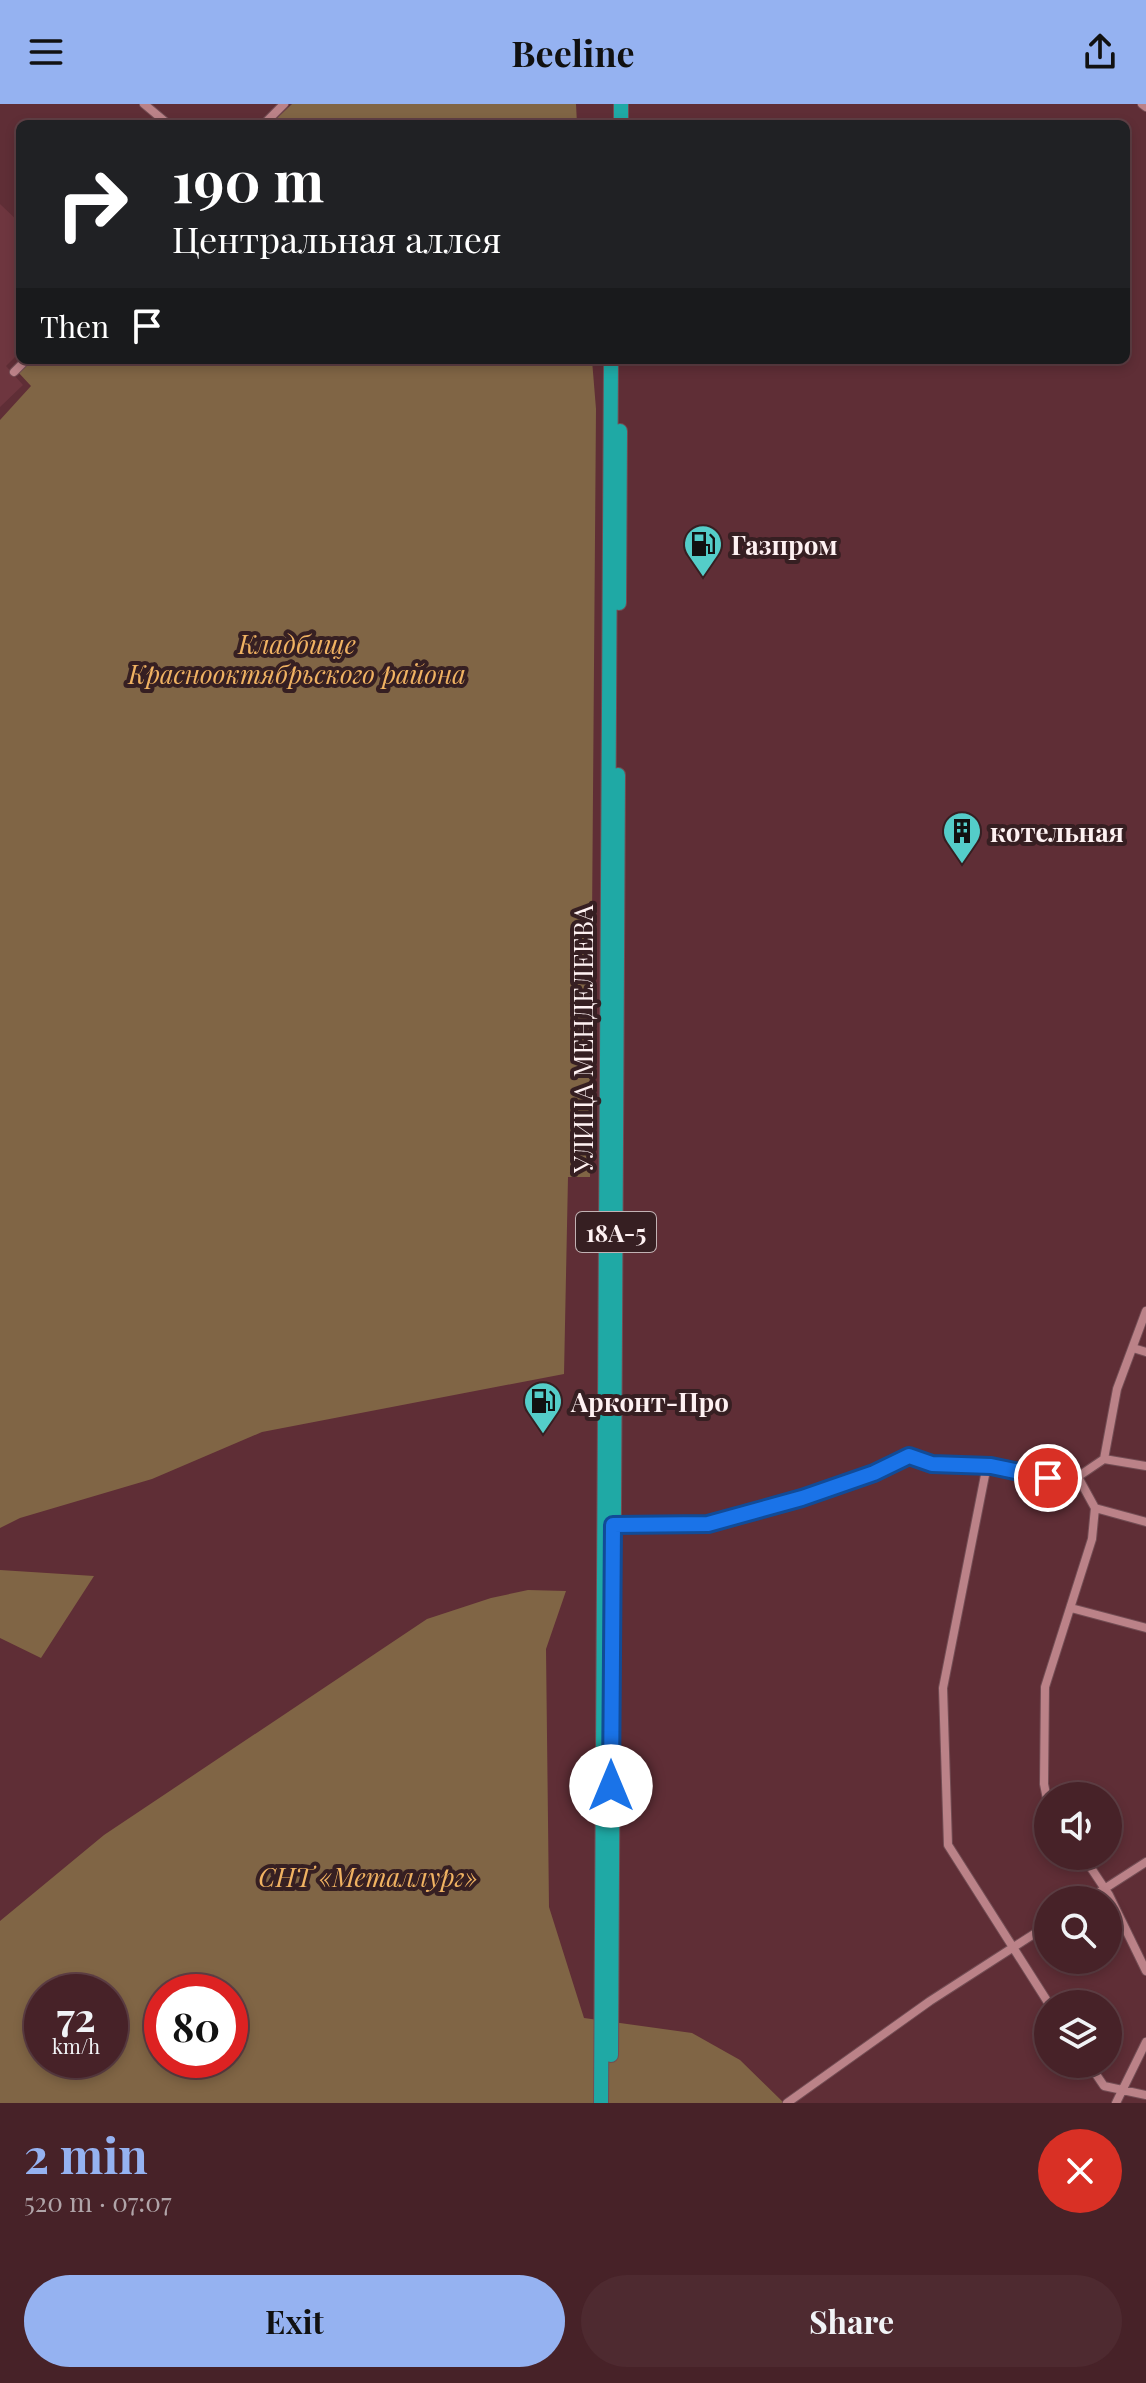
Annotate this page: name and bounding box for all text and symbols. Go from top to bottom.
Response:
text: Beeline [511,28,635,76]
icon: menu [24,30,68,74]
icon: share [1078,30,1122,74]
text: 190 m [172,142,324,217]
icon: right [40,152,144,256]
text: Центральная аллея [172,214,501,262]
icon: arrive [125,304,169,348]
text: Then [40,306,109,346]
fuel station icon: Газпром [682,523,724,578]
place label: Газпром [731,527,838,562]
park label: Кладбище Краснооктябрьского района [127,626,466,691]
building icon: котельная [941,810,983,865]
place label: котельная [990,814,1124,849]
street label: УЛИЦА МЕНДЕЛЕЕВА [565,904,600,1174]
road number: 18А-5 [576,1212,656,1252]
fuel station icon: Арконт-Про [522,1380,564,1435]
place label: Арконт-Про [570,1384,729,1419]
pin [1014,1444,1082,1512]
icon: arrive [1026,1456,1070,1500]
position arrow [569,1744,653,1828]
map controls [1034,1782,1122,2078]
button: sound [1034,1782,1122,1870]
park label: СНТ «Металлург» [258,1859,478,1894]
button: search [1034,1886,1122,1974]
speed limit sign: 80 [144,1974,248,2078]
text: 72 [56,1989,96,2042]
button: layers [1034,1990,1122,2078]
text: km/h [52,2032,100,2059]
text: 2 min [24,2122,148,2186]
button: close [1038,2129,1122,2213]
text: 520 m · 07:07 [24,2184,171,2219]
button: Exit [24,2275,565,2367]
button: Share [581,2275,1122,2367]

